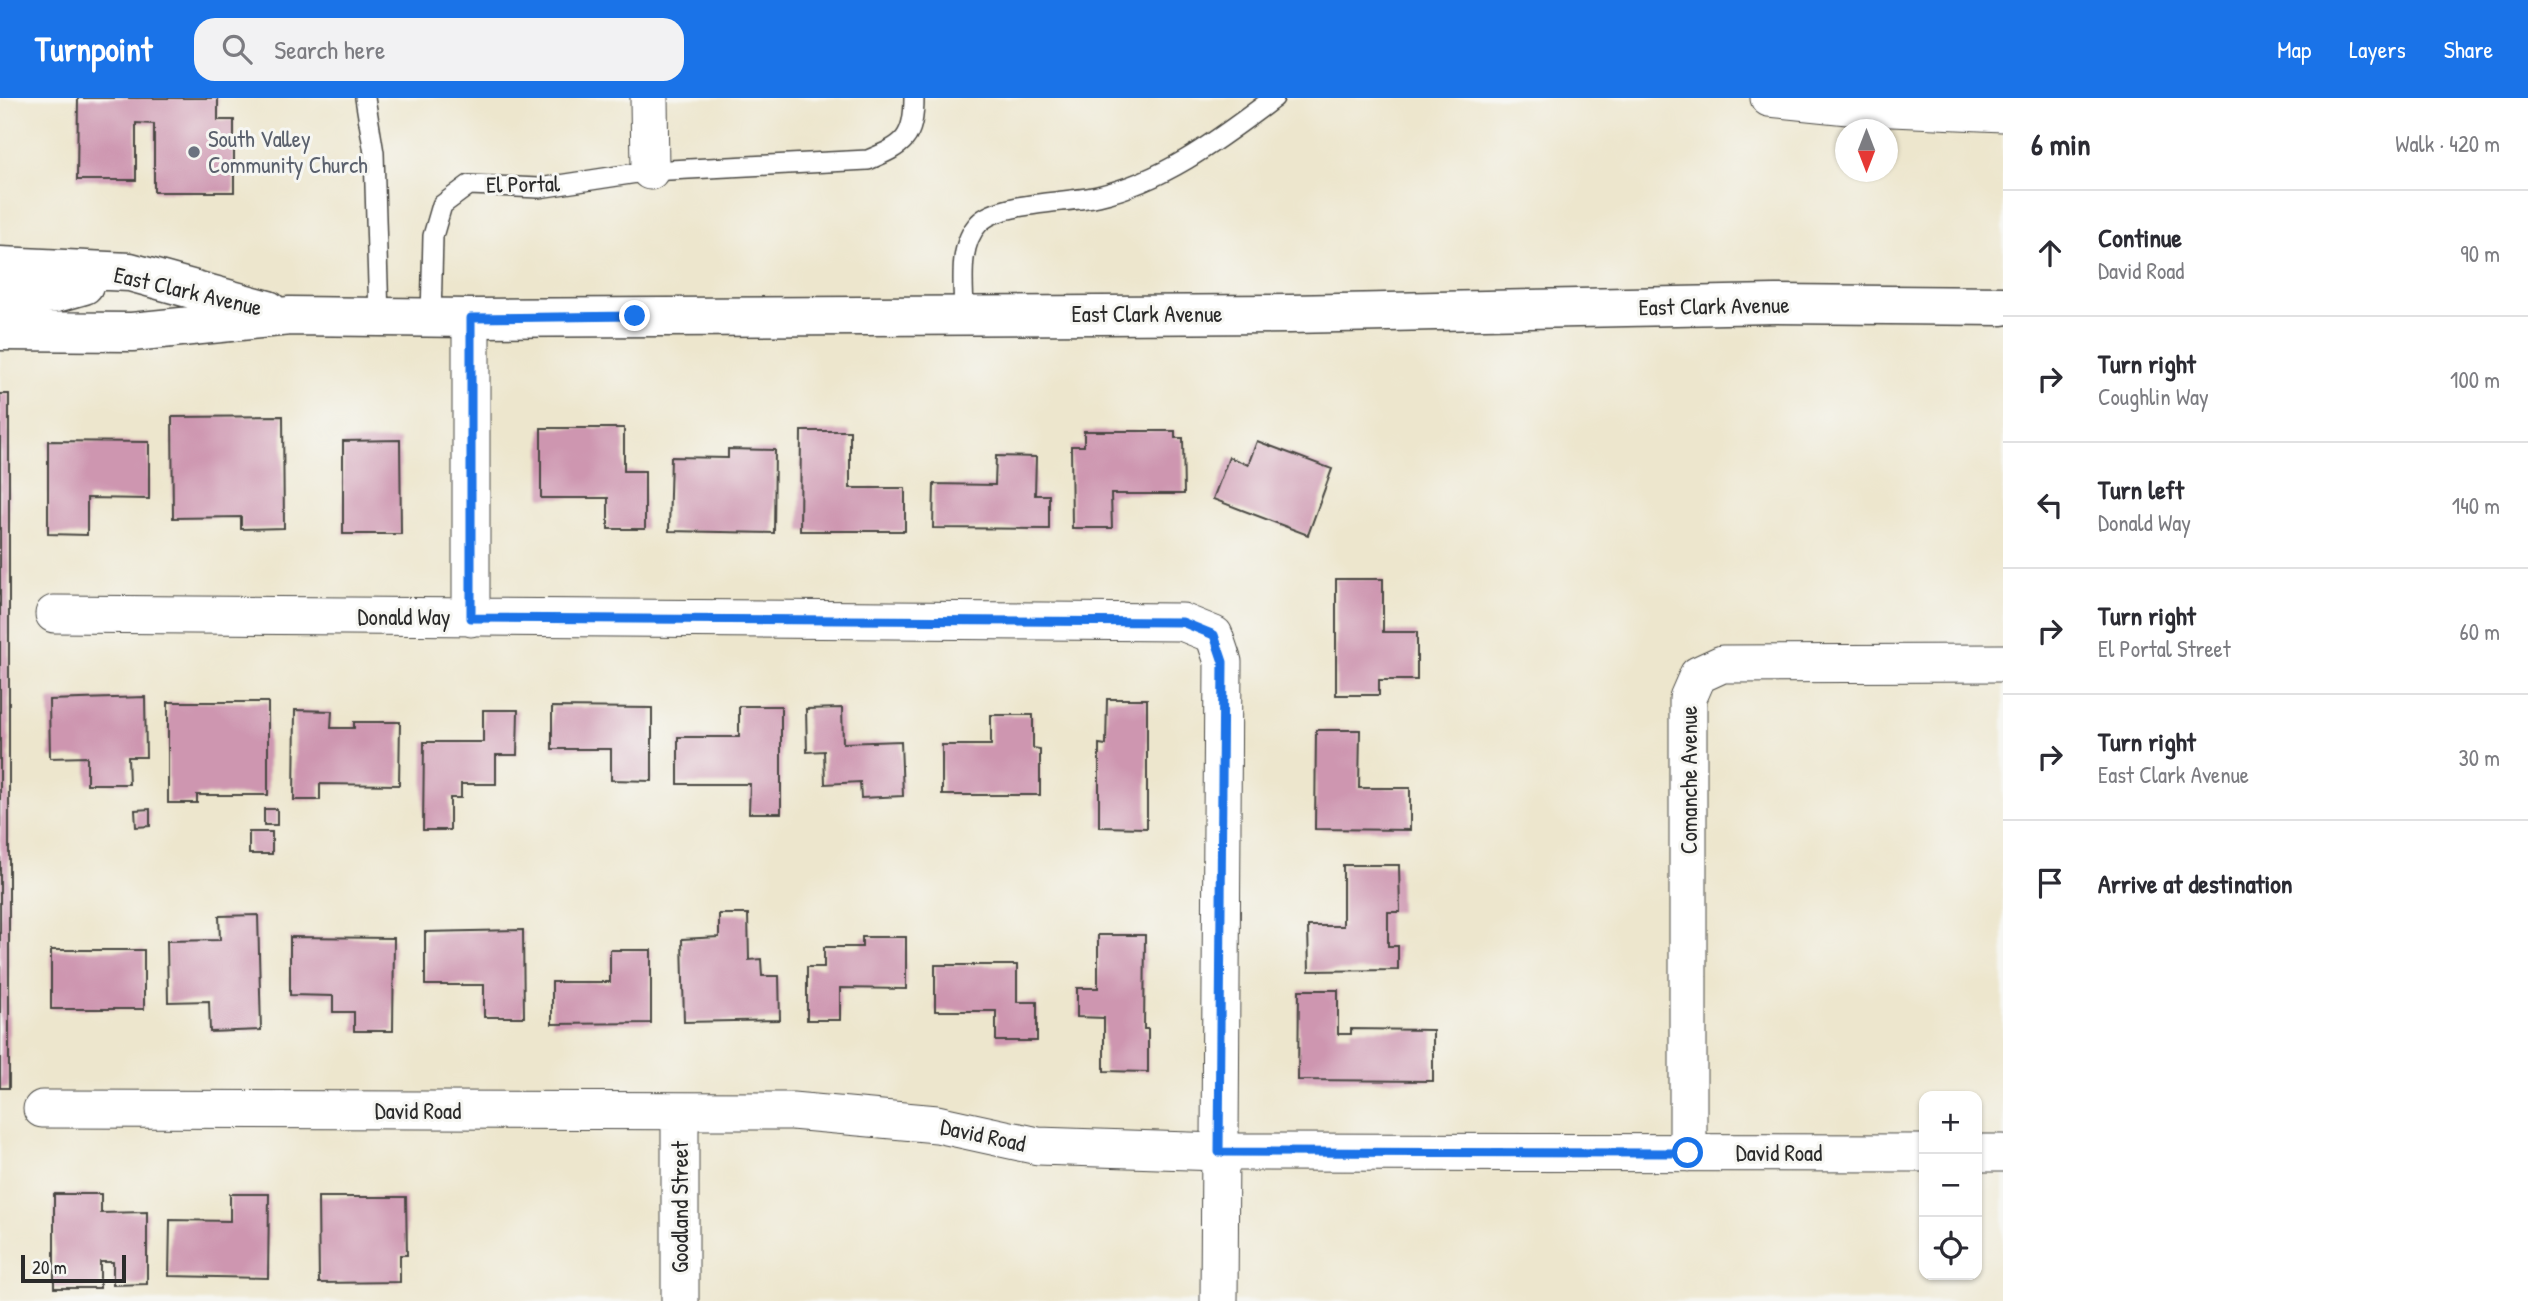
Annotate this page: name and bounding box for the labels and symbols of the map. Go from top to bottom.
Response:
north arrow [1835,119,1898,182]
place label: South Valley Community Church [208,123,368,180]
marker: South Valley Community Church [186,144,202,160]
street label: El Portal [486,167,561,200]
street label: East Clark Avenue [111,258,265,323]
street label: East Clark Avenue [1638,289,1790,322]
street label: East Clark Avenue [1072,298,1223,329]
route end [619,300,650,331]
street label: Donald Way [358,601,451,632]
street label: Comanche Avenue [1673,706,1704,854]
street label: David Road [375,1095,461,1126]
street label: David Road [938,1110,1029,1159]
route start [1672,1137,1703,1168]
street label: David Road [1736,1137,1822,1168]
street label: Goodland Street [664,1140,695,1273]
scale bar [21,1252,126,1284]

